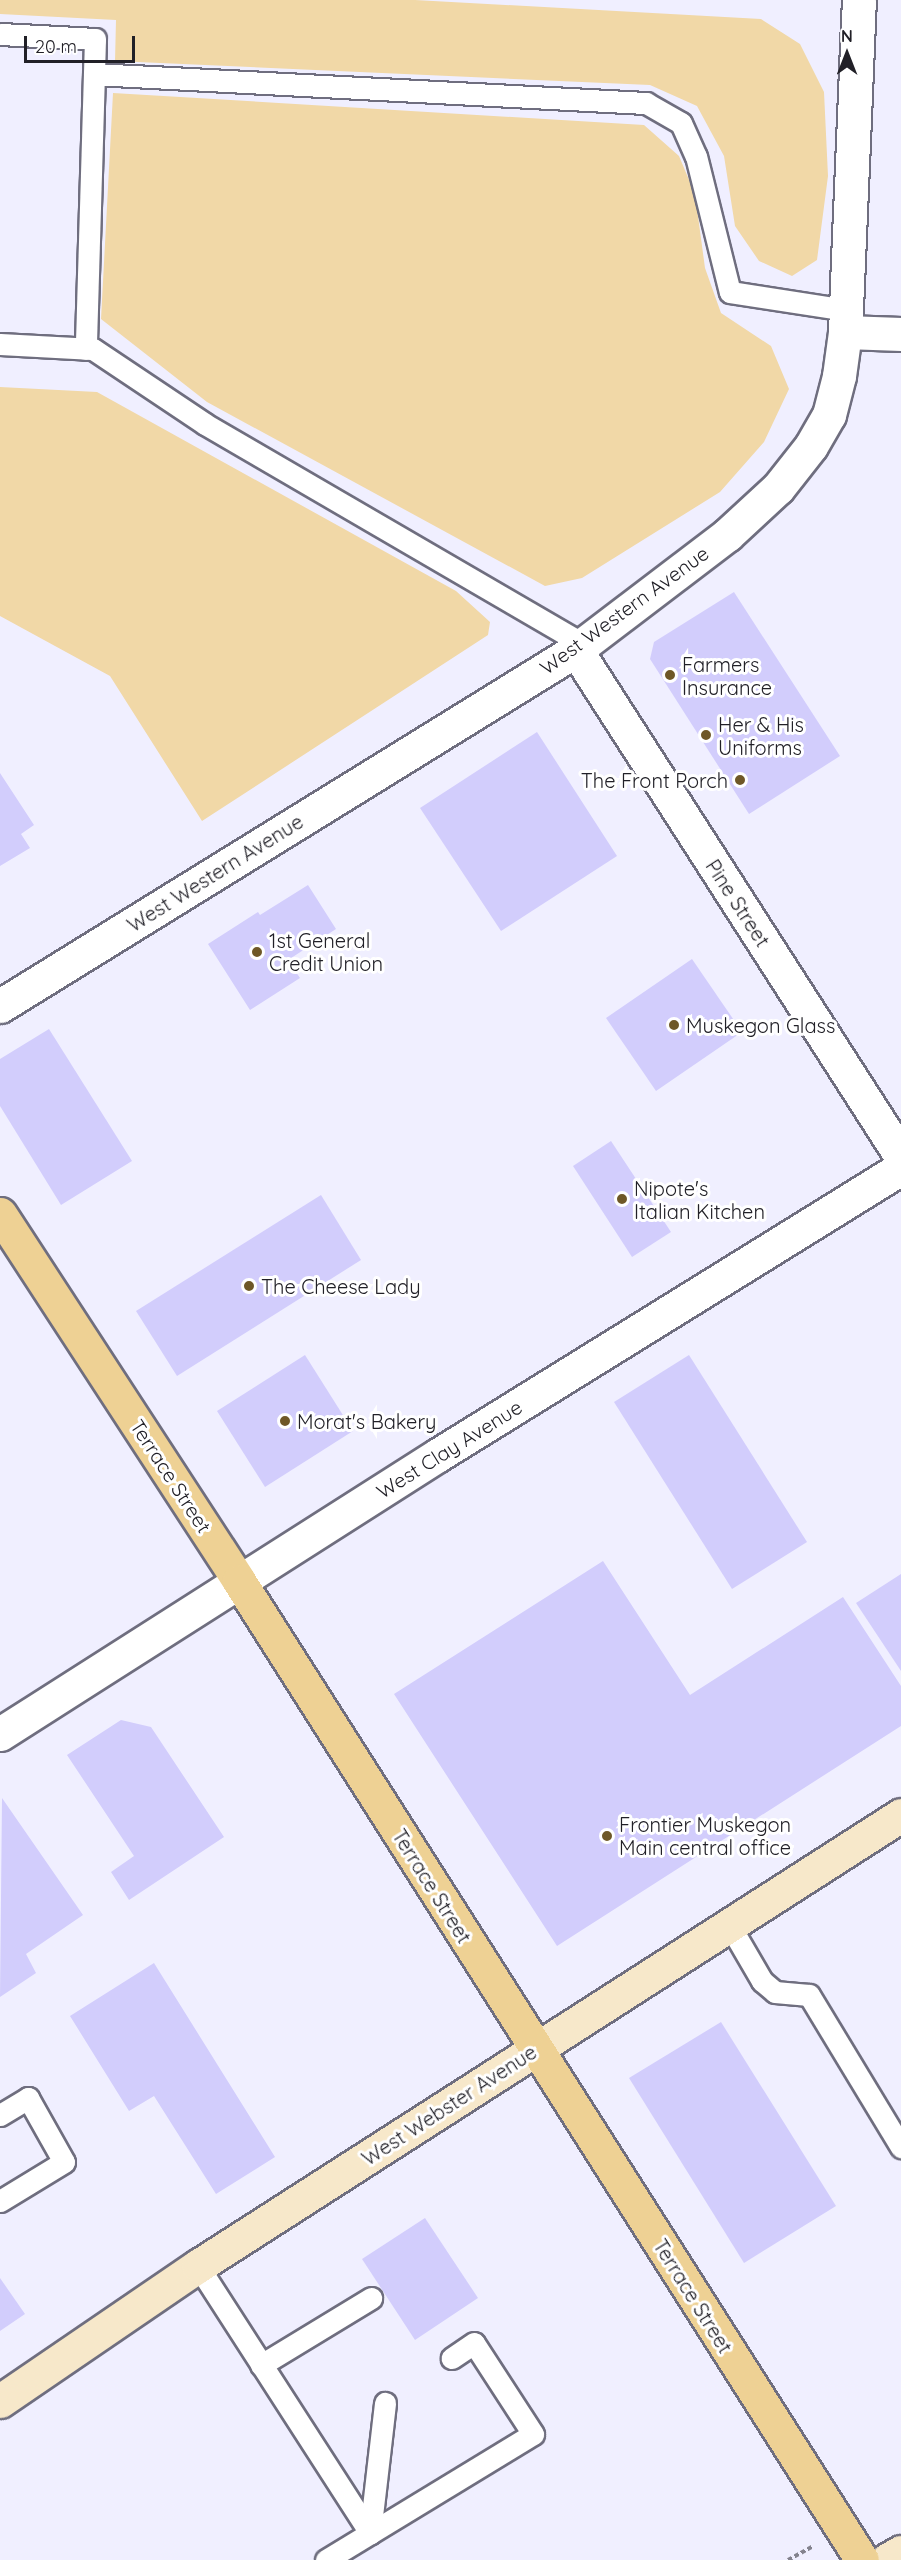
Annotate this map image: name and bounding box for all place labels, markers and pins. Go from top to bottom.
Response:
place label: Farmers Insurance [682,652,772,699]
marker: Farmers Insurance [663,668,677,682]
place label: Her & His Uniforms [718,712,804,759]
marker: Her & His Uniforms [699,728,713,742]
place label: The Front Porch [581,768,728,792]
marker: The Front Porch [733,773,747,787]
place label: 1st General Credit Union [269,928,383,975]
marker: 1st General Credit Union [250,945,264,959]
place label: Muskegon Glass [686,1013,835,1037]
marker: Muskegon Glass [667,1018,681,1032]
place label: Nipote's Italian Kitchen [634,1176,765,1223]
marker: Nipote's Italian Kitchen [615,1192,629,1206]
place label: The Cheese Lady [261,1274,421,1298]
marker: The Cheese Lady [242,1279,256,1293]
place label: Morat's Bakery [297,1409,436,1433]
marker: Morat's Bakery [278,1414,292,1428]
place label: Frontier Muskegon Main central office [619,1812,791,1859]
marker: Frontier Muskegon Main central office [600,1829,614,1843]

